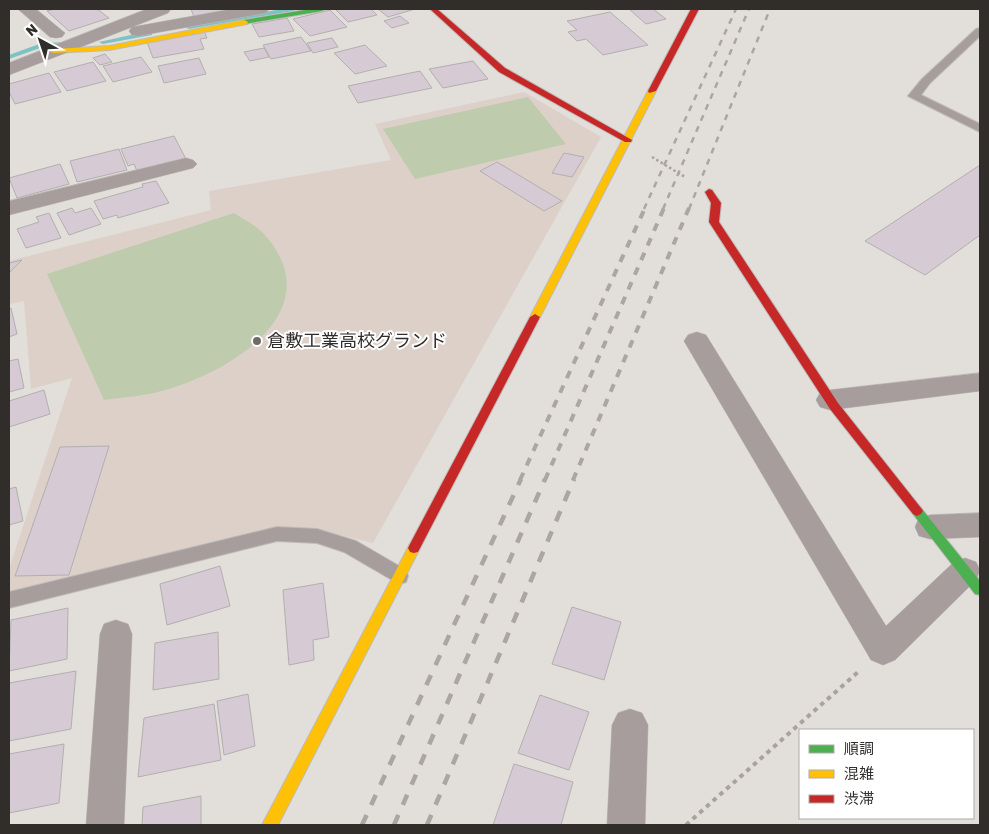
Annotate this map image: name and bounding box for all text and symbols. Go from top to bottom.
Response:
north arrow [15,15,65,65]
text: N [23,21,41,40]
place label: 倉敷工業高校グランド [267,330,447,352]
marker: 倉敷工業高校グランド [251,335,263,347]
legend [799,729,974,819]
text: 順調 [844,740,874,758]
text: 混雑 [844,765,874,783]
text: 渋滞 [844,790,874,808]

